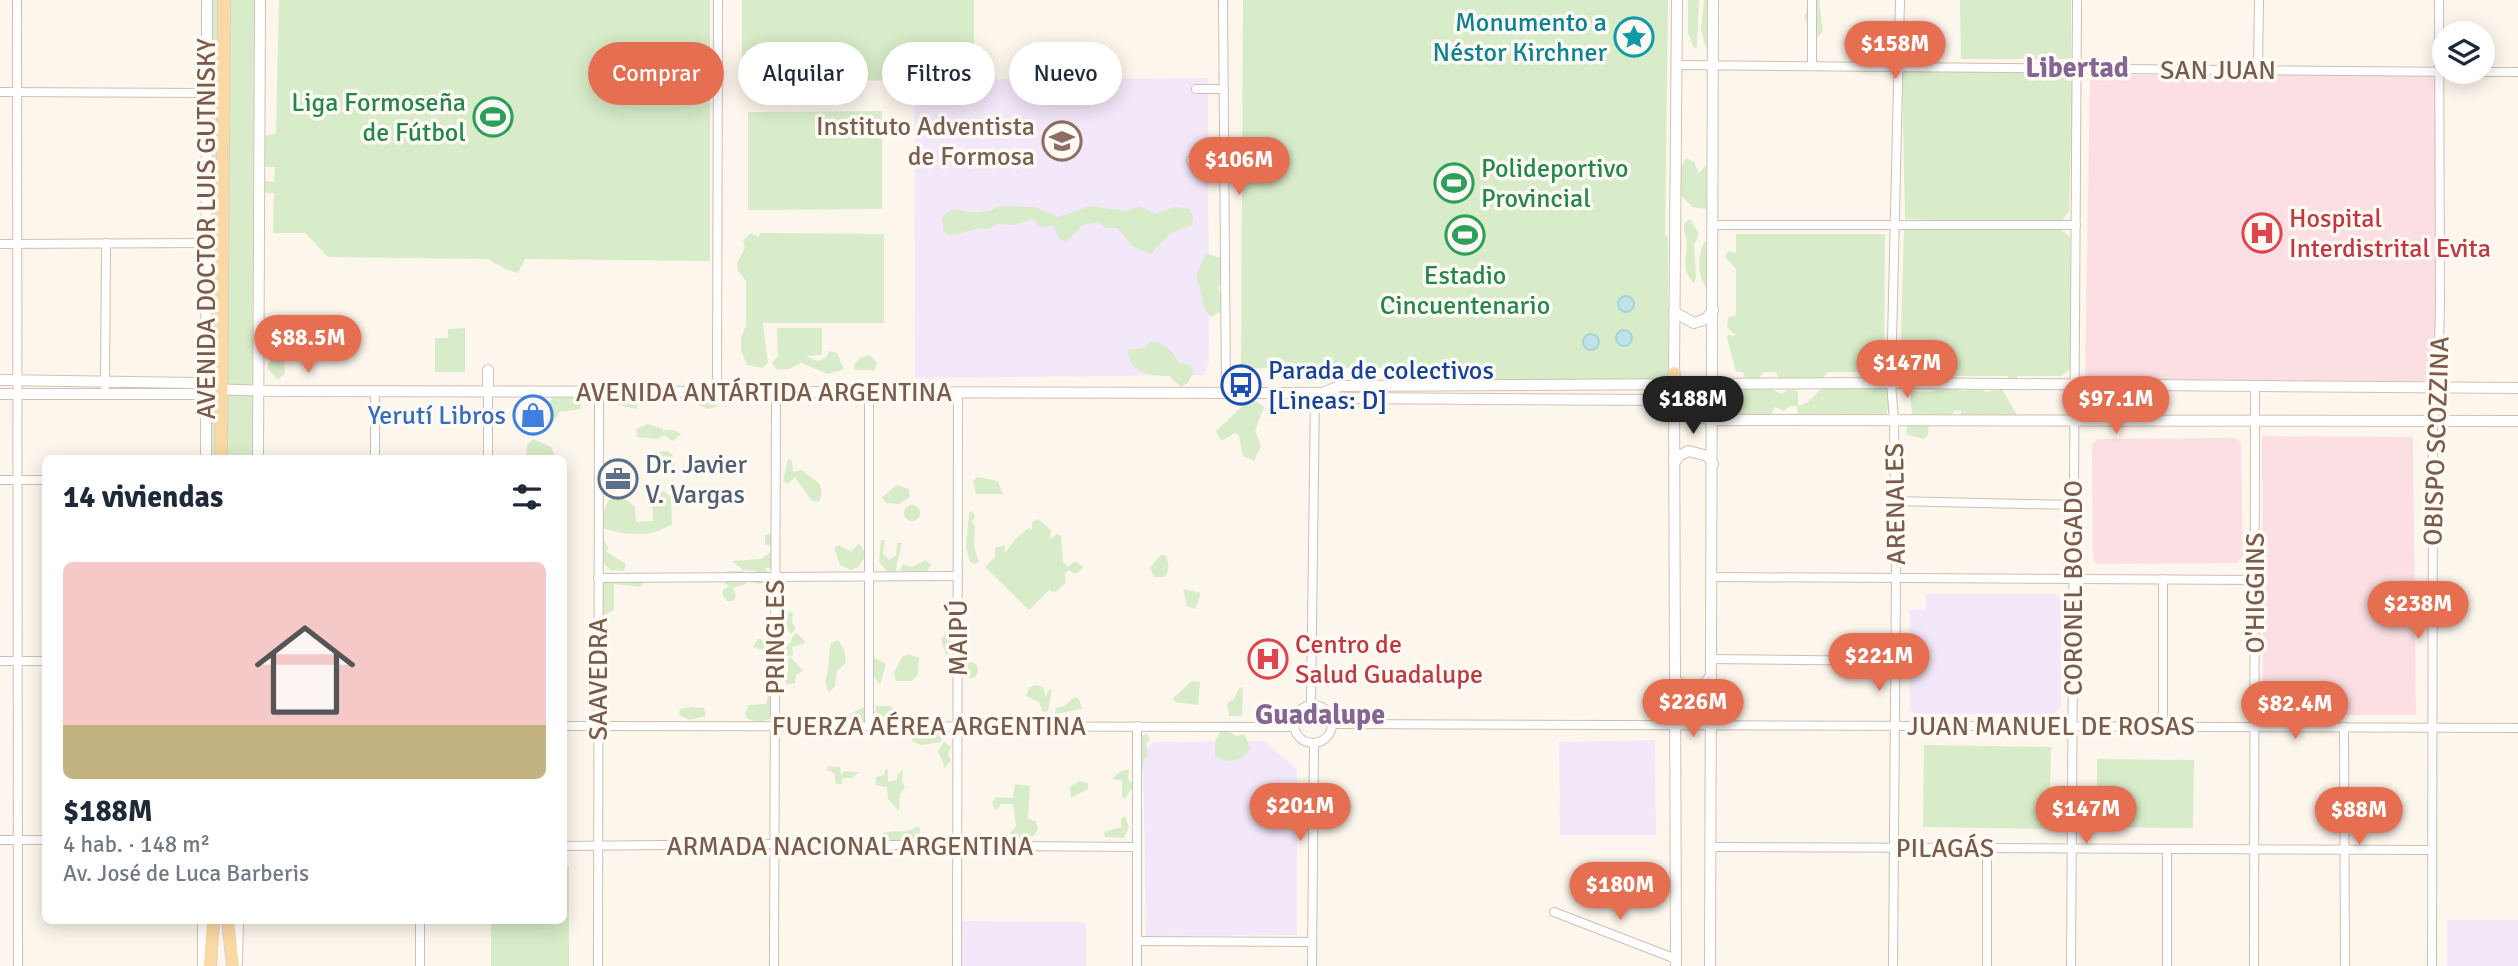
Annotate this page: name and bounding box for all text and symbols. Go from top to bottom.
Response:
place label: Monumento a Néstor Kirchner [1432,7,1607,69]
place icon: Monumento a Néstor Kirchner [1613,16,1655,58]
map controls [2432,21,2495,84]
button: layers [2432,21,2495,84]
pin: $158M [1846,22,1944,81]
text: $158M [1861,29,1929,58]
street label: AVENIDA DOCTOR LUIS GUTNISKY [191,38,223,420]
chip: Comprar [588,42,724,105]
chip: Alquilar [738,42,868,105]
chip: Filtros [882,42,995,105]
chip: Nuevo [1009,42,1122,105]
district label: Libertad [2025,51,2129,85]
street label: SAN JUAN [2160,55,2276,87]
place label: Liga Formoseña de Fútbol [291,87,466,149]
sports icon: Liga Formoseña de Fútbol [472,96,514,138]
place label: Instituto Adventista de Formosa [816,111,1035,173]
school or university icon: Instituto Adventista de Formosa [1041,120,1083,162]
pin: $106M [1190,138,1288,197]
text: $106M [1205,145,1273,174]
place label: Polideportivo Provincial [1481,153,1628,215]
sports icon: Polideportivo Provincial [1433,162,1475,204]
place label: Hospital Interdistrital Evita [2289,203,2491,265]
hospital icon: Hospital Interdistrital Evita [2241,212,2283,254]
sports icon: Estadio Cincuentenario [1444,214,1486,256]
place label: Estadio Cincuentenario [1380,260,1550,322]
pin: $88.5M [251,316,365,375]
text: $88.5M [270,323,346,352]
street label: OBISPO SCOZZINA [2417,336,2457,546]
pin: $147M [1858,340,1956,400]
text: $147M [1873,348,1941,377]
place label: Parada de colectivos [Lineas: D] [1268,355,1494,417]
bus stop icon: Parada de colectivos [Lineas: D] [1220,364,1262,406]
pin: $188M [1644,376,1742,436]
pin: $97.1M [2059,376,2173,436]
street label: AVENIDA ANTÁRTIDA ARGENTINA [576,377,952,409]
text: $188M [1659,384,1727,413]
text: $97.1M [2078,384,2154,413]
shop icon: Yerutí Libros [512,394,554,436]
place label: Yerutí Libros [368,400,506,432]
street label: ARENALES [1879,443,1913,565]
place label: Dr. Javier V. Vargas [645,449,748,511]
office icon: Dr. Javier V. Vargas [597,458,639,500]
icon: filters [508,478,546,516]
text: 14 viviendas [63,479,223,516]
street label: CORONEL BOGADO [2058,480,2090,696]
street label: O'HIGGINS [2240,533,2272,653]
street label: PRINGLES [760,580,792,694]
pin: $238M [2369,582,2467,641]
text: $238M [2384,589,2452,618]
street label: MAIPÚ [943,600,975,676]
icon: home [242,607,368,733]
street label: SAAVEDRA [583,617,615,740]
place label: Centro de Salud Guadalupe [1295,629,1483,691]
pin: $221M [1830,634,1928,693]
hospital icon: Centro de Salud Guadalupe [1247,638,1289,680]
text: $221M [1845,641,1913,670]
pin: $226M [1644,680,1742,739]
pin: $82.4M [2238,682,2352,741]
text: $226M [1659,687,1727,716]
text: $82.4M [2257,689,2333,718]
district label: Guadalupe [1255,698,1385,732]
street label: FUERZA AÉREA ARGENTINA [772,711,1086,743]
street label: JUAN MANUEL DE ROSAS [1907,711,2195,743]
pin: $201M [1251,784,1349,843]
pin: $147M [2037,786,2135,846]
pin: $88M [2318,788,2400,847]
text: $201M [1266,791,1334,820]
text: $188M [63,793,153,830]
text: $147M [2052,794,2120,823]
text: $88M [2331,795,2387,824]
text: 4 hab. · 148 m² [63,830,210,859]
street label: ARMADA NACIONAL ARGENTINA [667,831,1034,863]
street label: PILAGÁS [1896,833,1994,865]
text: Av. José de Luca Barberis [63,859,309,888]
pin: $180M [1571,862,1669,922]
text: $180M [1586,870,1654,899]

